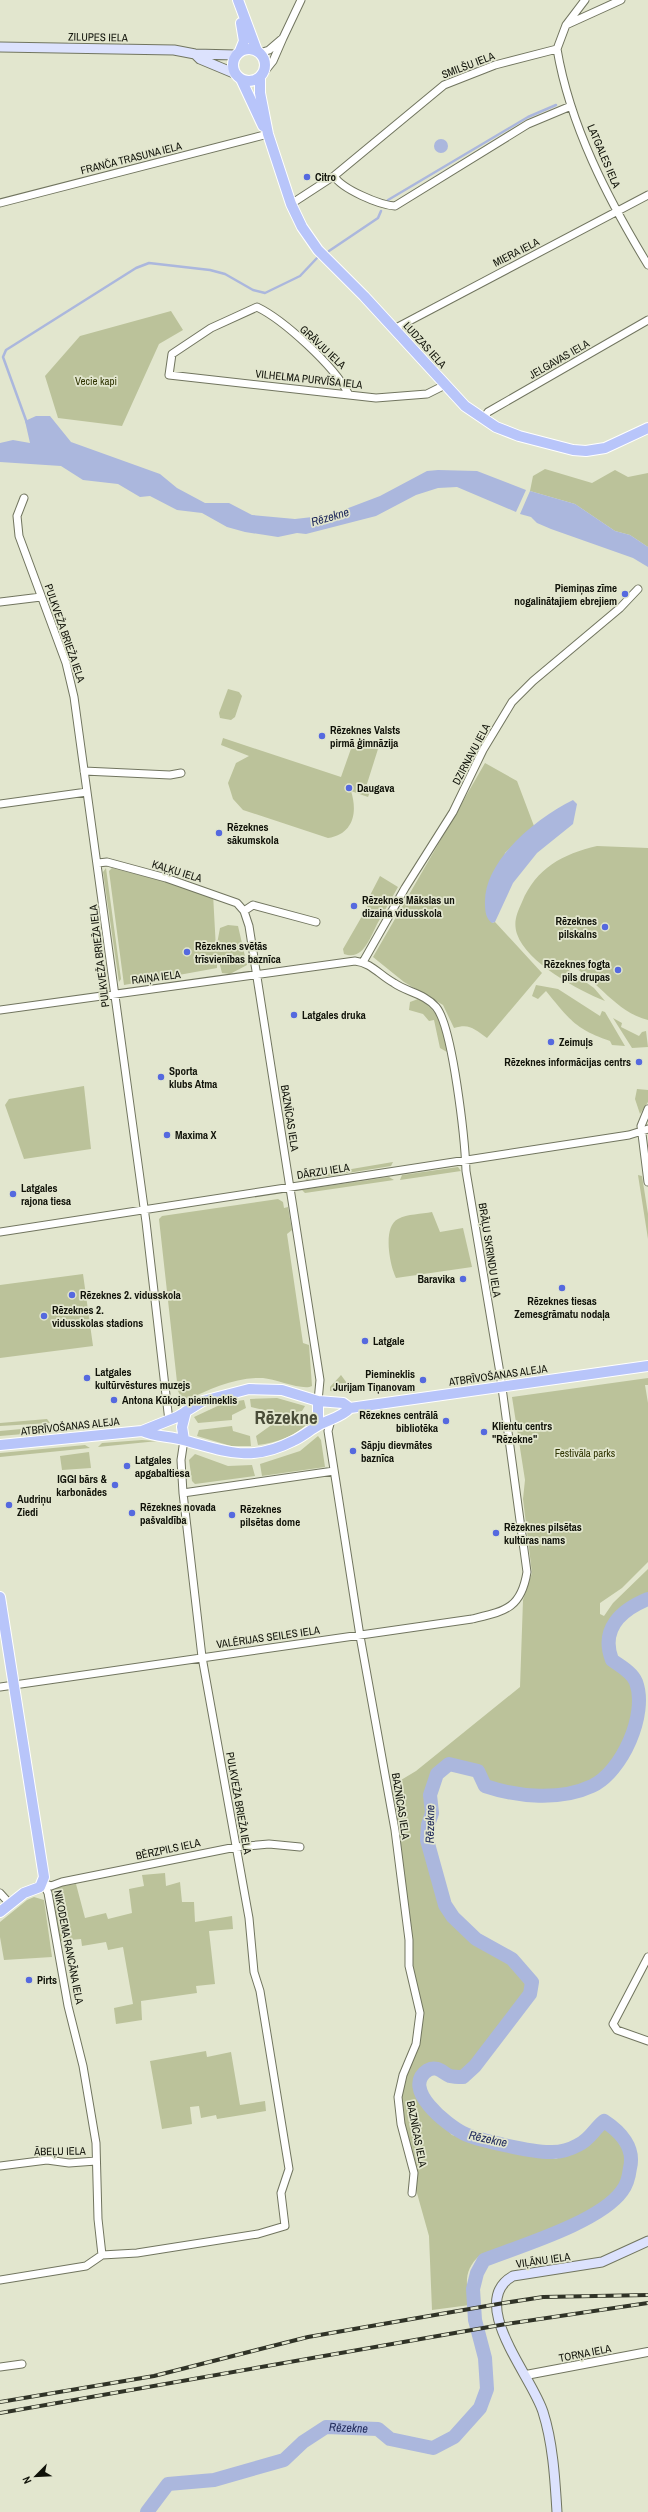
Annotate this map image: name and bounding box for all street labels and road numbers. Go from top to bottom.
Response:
street label: ZILUPES IELA [68,29,129,45]
street label: SMILŠU IELA [440,48,497,82]
street label: LATGALES IELA [584,122,624,191]
street label: FRANČA TRASUNA IELA [79,138,184,177]
street label: MIERA IELA [490,234,542,270]
street label: LUDZAS IELA [401,319,450,372]
street label: GRĀVJU IELA [297,322,350,373]
street label: JELGAVAS IELA [526,336,593,382]
street label: VILHELMA PURVĪŠA IELA [255,366,364,392]
street label: PULKVEŽA BRIEŽA IELA [42,582,89,685]
street label: DZIRNAVU IELA [449,720,493,787]
street label: KAĻĶU IELA [150,857,205,886]
street label: PULKVEŽA BRIEŽA IELA [86,903,112,1008]
street label: RAIŅA IELA [131,967,182,987]
street label: BAZNĪCAS IELA [278,1084,302,1153]
street label: DĀRZU IELA [296,1160,351,1182]
street label: BRĀĻU SKRINDU IELA [476,1202,505,1299]
street label: ATBRĪVOŠANAS ALEJA [447,1361,549,1389]
street label: ATBRĪVOŠANAS ALEJA [19,1414,121,1438]
street label: VALĒRIJAS SEILES IELA [215,1623,322,1651]
street label: PULKVEŽA BRIEŽA IELA [223,1751,255,1856]
street label: BAZNĪCAS IELA [389,1772,413,1841]
street label: BĒRZPILS IELA [134,1835,203,1863]
street label: NIKODEMA RANCĀNA IELA [51,1889,87,2006]
street label: BAZNĪCAS IELA [404,2100,430,2169]
street label: ĀBEĻU IELA [33,2144,87,2158]
street label: VIĻĀNU IELA [515,2249,572,2271]
street label: TORŅA IELA [558,2341,613,2365]

